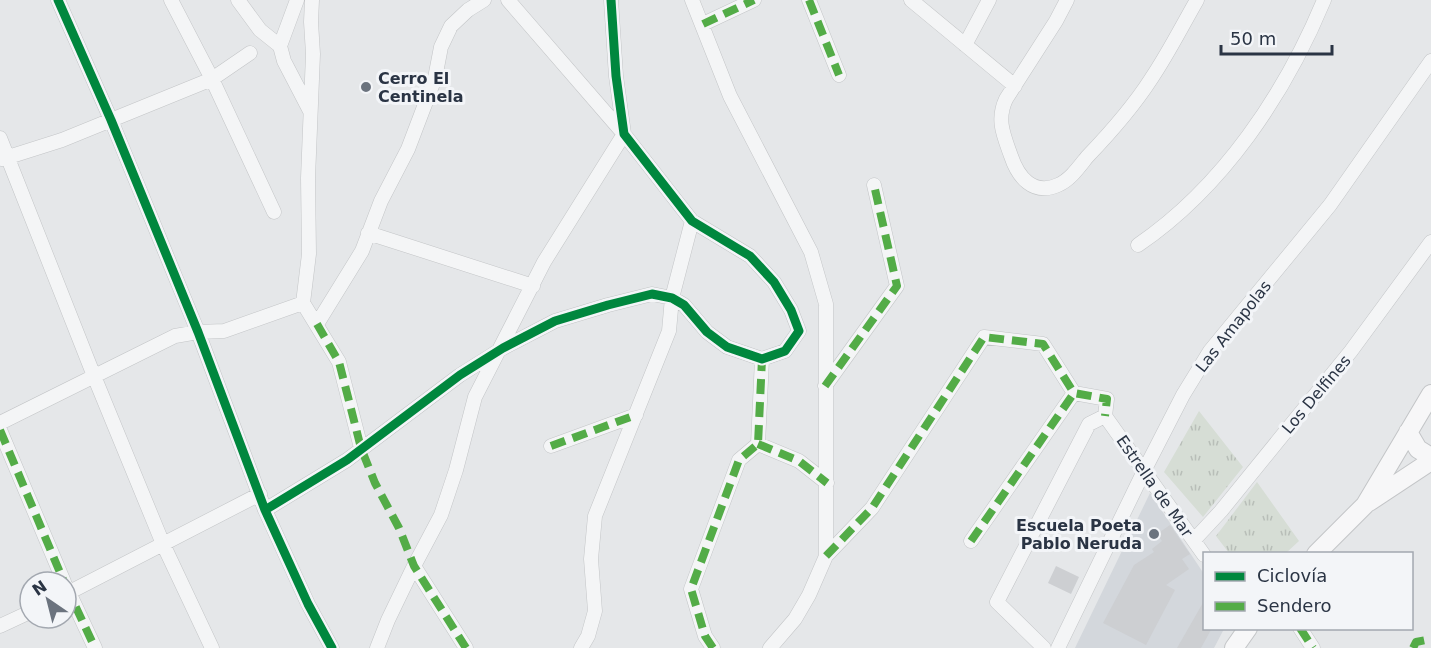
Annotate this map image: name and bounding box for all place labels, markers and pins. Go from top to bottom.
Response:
place label: Cerro El Centinela [378,69,464,106]
marker: Cerro El Centinela [359,80,373,94]
place label: Escuela Poeta Pablo Neruda [1016,516,1142,553]
marker: Escuela Poeta Pablo Neruda [1147,527,1161,541]

